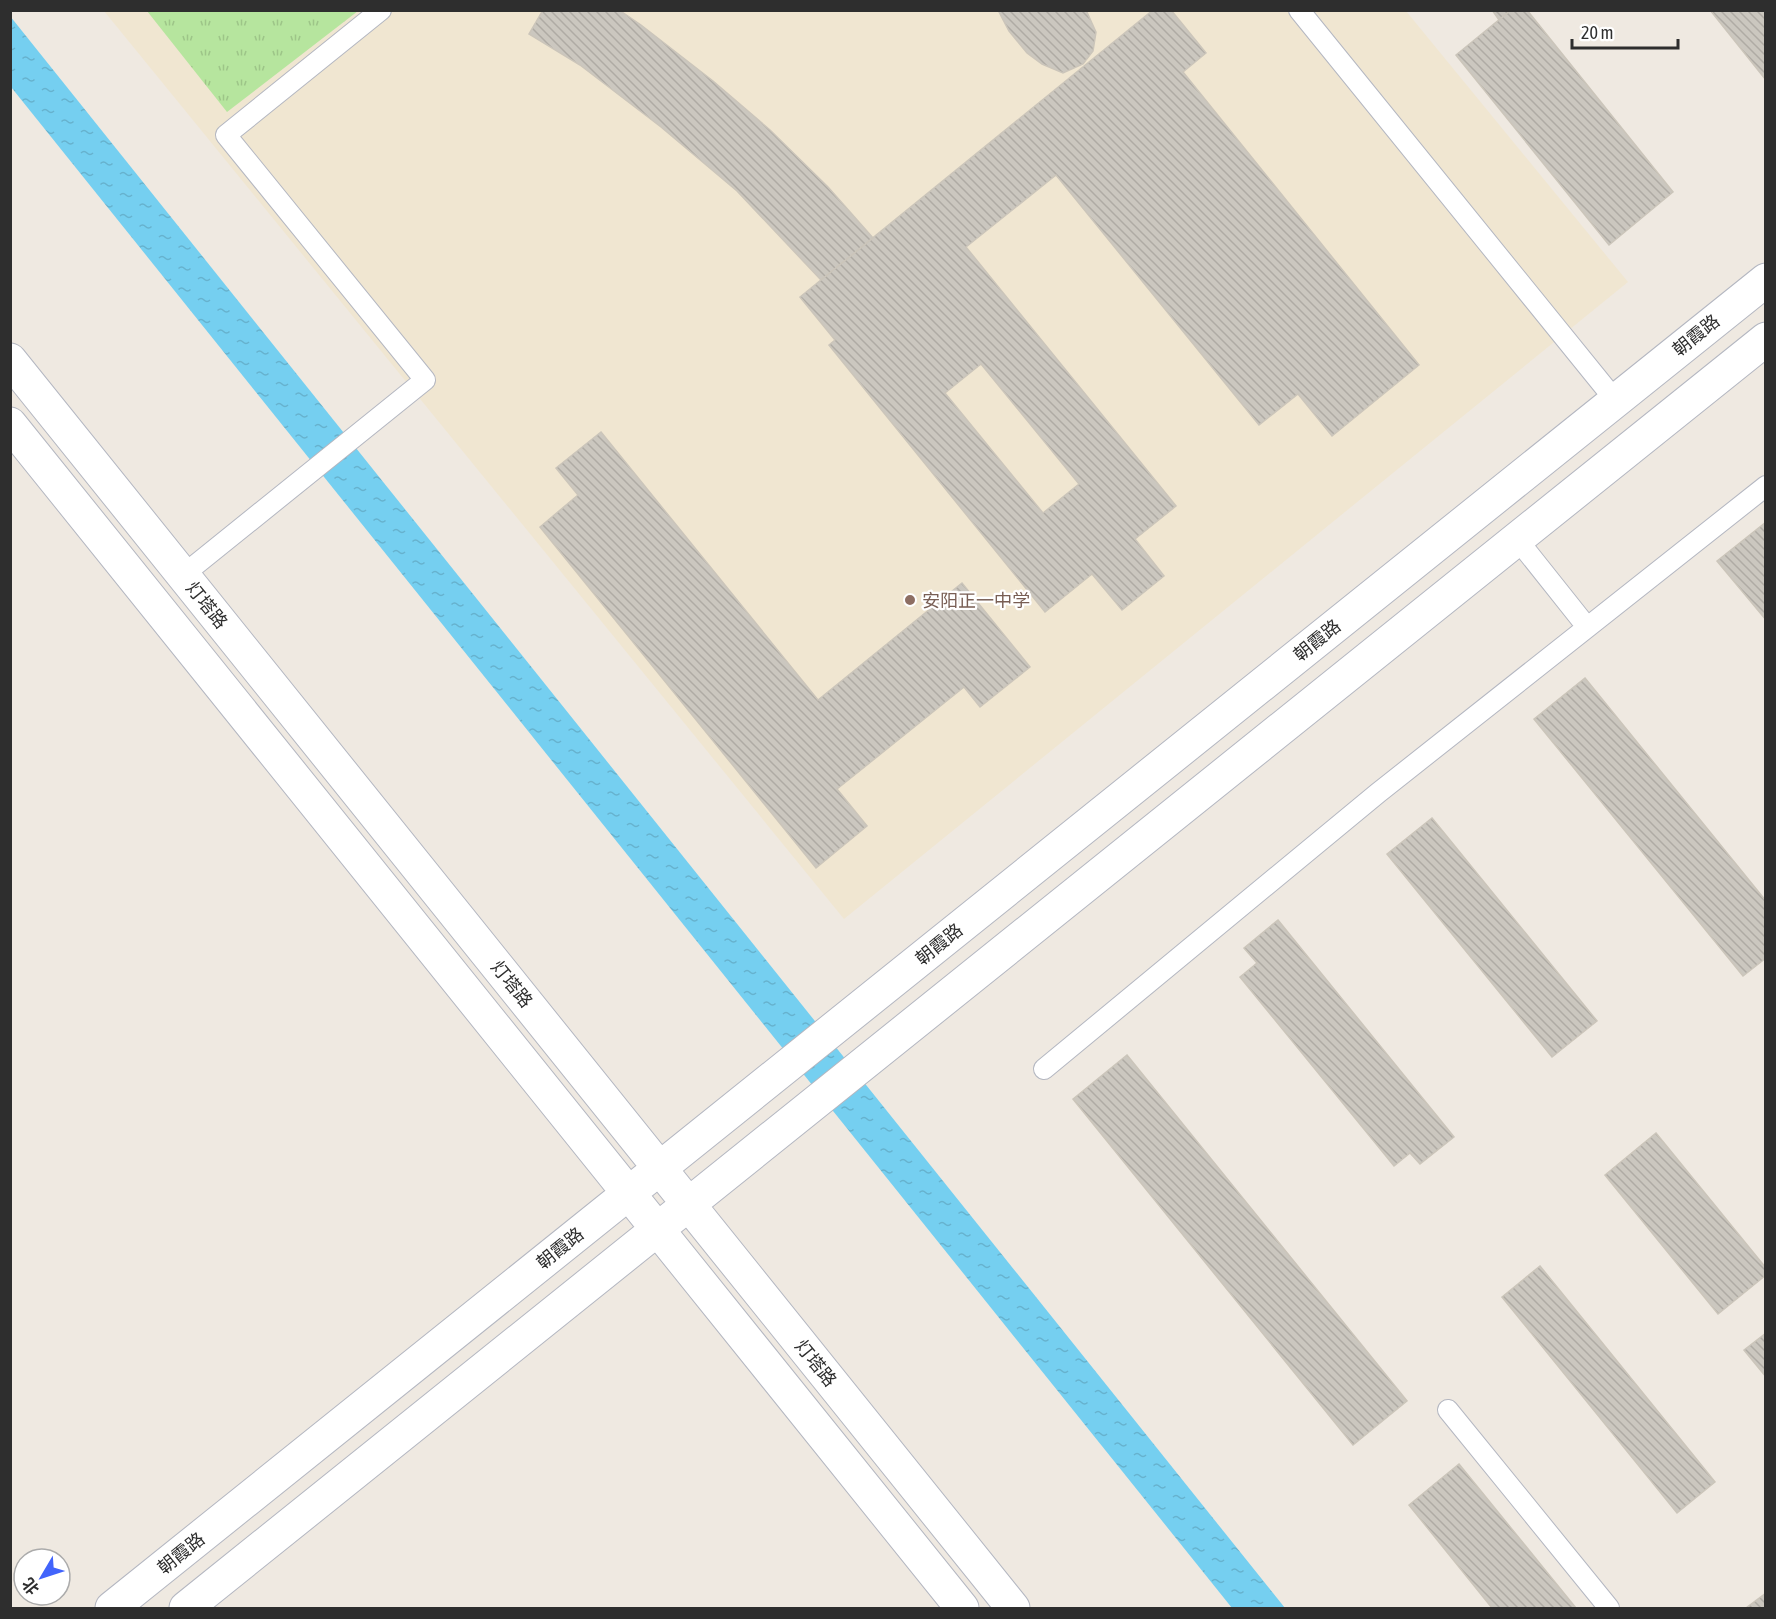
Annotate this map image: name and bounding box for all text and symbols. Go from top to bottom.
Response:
scale bar [1572,12,1678,50]
text: 20 m [1581,22,1613,43]
street label: 朝霞路 [1668,310,1724,360]
street label: 灯塔路 [182,577,232,633]
place label: 安阳正一中学 [922,590,1030,611]
marker: 安阳正一中学 [903,593,917,607]
street label: 朝霞路 [1289,615,1345,665]
street label: 朝霞路 [911,919,967,969]
street label: 灯塔路 [487,956,537,1012]
street label: 朝霞路 [532,1223,588,1273]
street label: 灯塔路 [791,1335,841,1391]
street label: 朝霞路 [153,1528,209,1578]
north arrow [12,1547,72,1607]
text: 北 [18,1575,42,1598]

